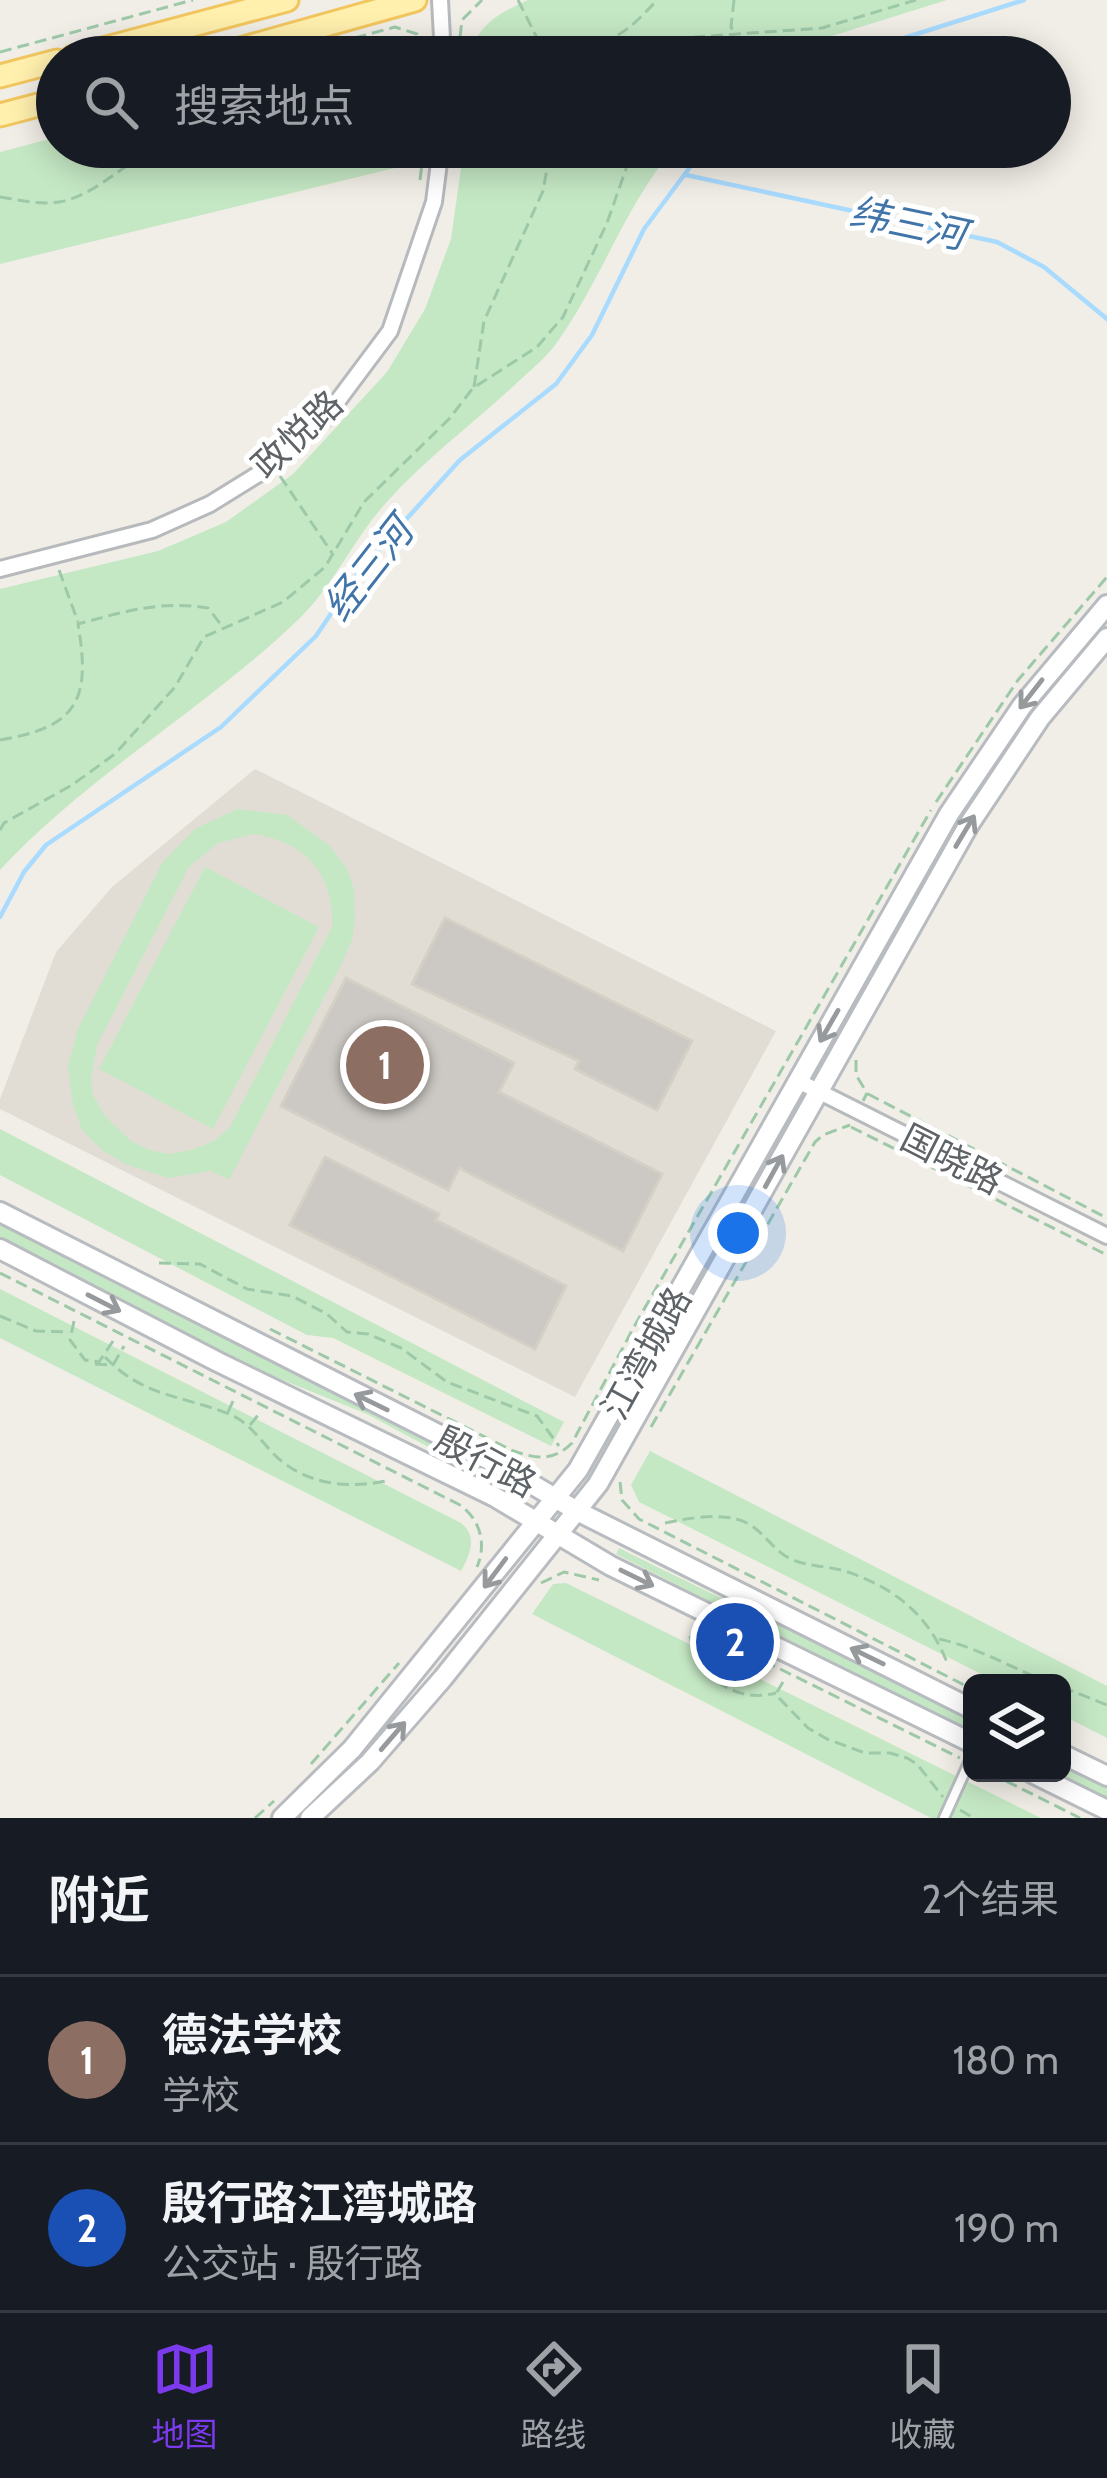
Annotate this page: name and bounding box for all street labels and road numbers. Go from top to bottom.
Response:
street label: 政悦路 [242,381,352,487]
street label: 国晓路 [894,1115,1010,1203]
street label: 江湾城路 [592,1279,700,1427]
street label: 殷行路 [428,1416,544,1506]

